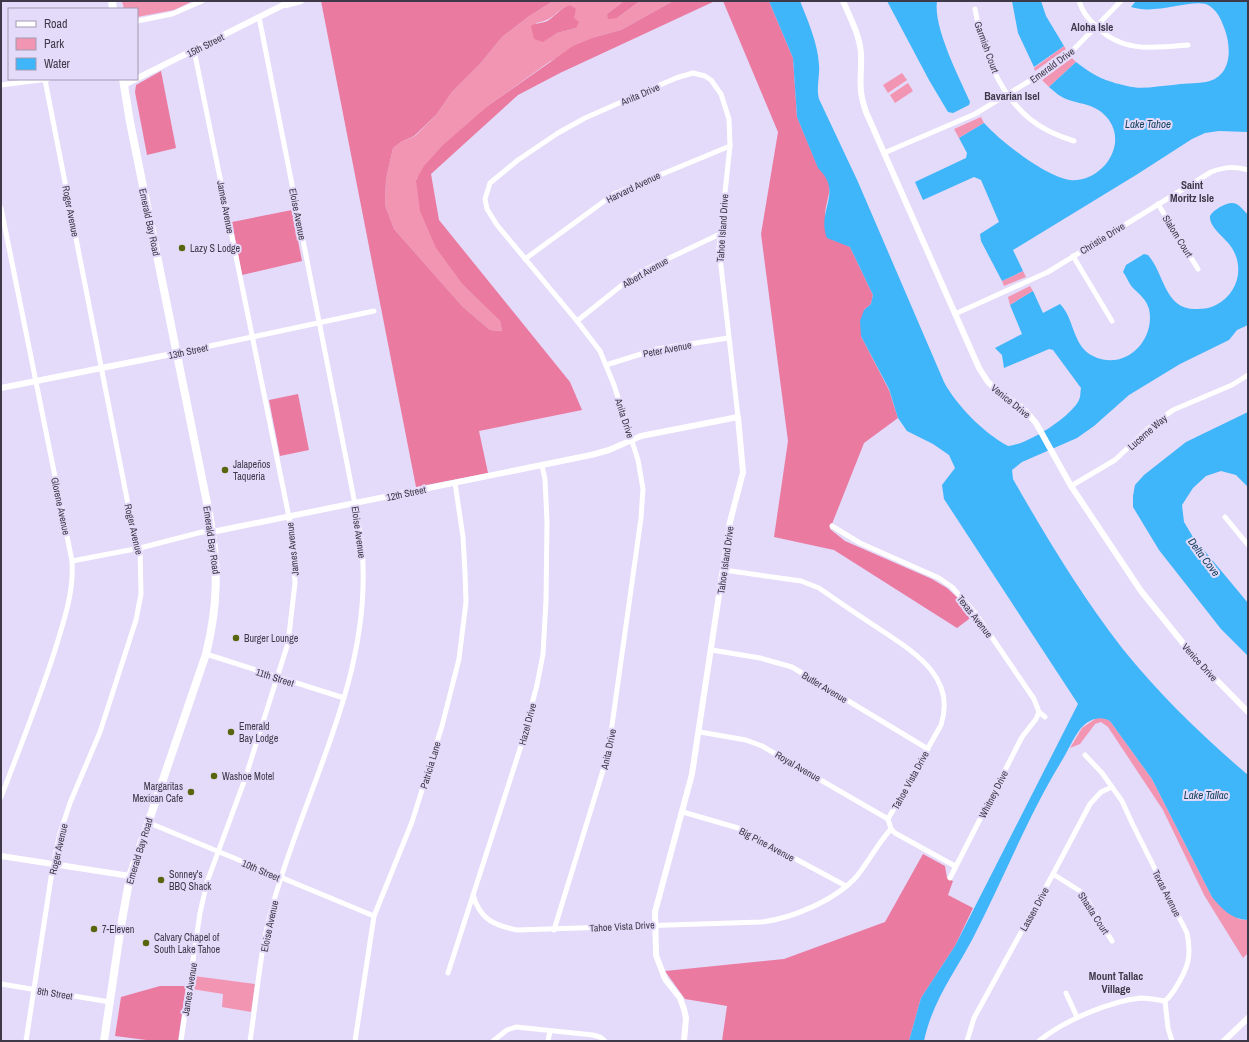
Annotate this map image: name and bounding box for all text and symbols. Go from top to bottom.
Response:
legend [8,8,138,80]
text: Road [44,16,68,32]
street label: Garmish Court [971,20,1002,75]
district label: Aloha Isle [1071,20,1113,34]
street label: 15th Street [184,30,227,60]
text: Park [44,36,64,52]
street label: Emerald Drive [1027,44,1078,86]
text: Water [44,56,71,72]
street label: Anita Drive [618,80,662,109]
district label: Bavarian Isel [984,89,1040,103]
water label: Lake Tahoe [1125,117,1171,131]
street label: Harvard Avenue [604,169,663,206]
district label: Saint Moritz Isle [1170,178,1214,205]
street label: James Avenue [214,180,237,235]
street label: Roger Avenue [59,184,82,238]
street label: Emerald Bay Road [136,187,163,257]
street label: Eloise Avenue [286,187,309,241]
street label: Tahoe Island Drive [714,193,731,263]
street label: Slalom Court [1160,213,1196,260]
street label: Christie Drive [1077,219,1128,257]
place label: Lazy S Lodge [190,242,241,255]
marker: Lazy S Lodge [177,243,187,253]
street label: Albert Avenue [619,254,671,291]
street label: Peter Avenue [642,338,693,361]
street label: 13th Street [167,341,210,362]
street label: Venice Drive [988,382,1033,421]
street label: Anita Drive [612,396,637,440]
street label: Lucerne Way [1125,411,1170,453]
place label: Jalapeños Taqueria [233,458,270,483]
marker: Jalapeños Taqueria [220,465,230,475]
street label: Glorene Avenue [48,476,73,537]
street label: 12th Street [385,483,428,504]
street label: Roger Avenue [121,502,146,556]
street label: Emerald Bay Road [200,505,223,575]
street label: Eloise Avenue [348,505,369,559]
street label: James Avenue [283,521,302,576]
street label: Tahoe Island Drive [714,525,737,595]
water label: Delta Cove [1185,535,1223,579]
street label: Texas Avenue [954,592,996,641]
place label: Burger Lounge [244,632,299,645]
marker: Burger Lounge [231,633,241,643]
street label: Venice Drive [1179,641,1220,684]
street label: 11th Street [254,665,296,690]
street label: Butler Avenue [800,669,850,706]
street label: Hazel Drive [516,701,539,747]
place label: Emerald Bay Lodge [239,720,279,745]
marker: Emerald Bay Lodge [226,727,236,737]
street label: Anita Drive [598,727,619,772]
street label: Patricia Lane [417,740,444,790]
street label: Royal Avenue [773,748,823,785]
street label: Tahoe Vista Drive [889,748,932,812]
street label: Whitney Drive [976,768,1011,820]
place label: Washoe Motel [222,770,274,783]
marker: Washoe Motel [209,771,219,781]
place label: Margaritas Mexican Cafe [132,780,183,805]
marker: Margaritas Mexican Cafe [186,787,196,797]
water label: Lake Tallac [1184,788,1229,802]
street label: Emerald Bay Road [123,816,156,886]
street label: Roger Avenue [46,822,71,876]
street label: Big Pine Avenue [737,824,797,865]
street label: 10th Street [240,857,282,885]
place label: Sonney's BBQ Shack [169,868,212,893]
street label: Texas Avenue [1149,868,1184,919]
marker: Sonney's BBQ Shack [156,875,166,885]
street label: Lassen Drive [1017,885,1052,934]
street label: Shasta Court [1075,890,1112,937]
street label: Eloise Avenue [258,899,281,953]
street label: Tahoe Vista Drive [589,918,655,935]
place label: 7-Eleven [102,923,134,936]
marker: 7-Eleven [89,924,99,934]
place label: Calvary Chapel of South Lake Tahoe [154,931,221,956]
marker: Calvary Chapel of South Lake Tahoe [141,938,151,948]
street label: James Avenue [179,961,200,1017]
district label: Mount Tallac Village [1089,969,1143,996]
street label: 8th Street [36,984,74,1003]

